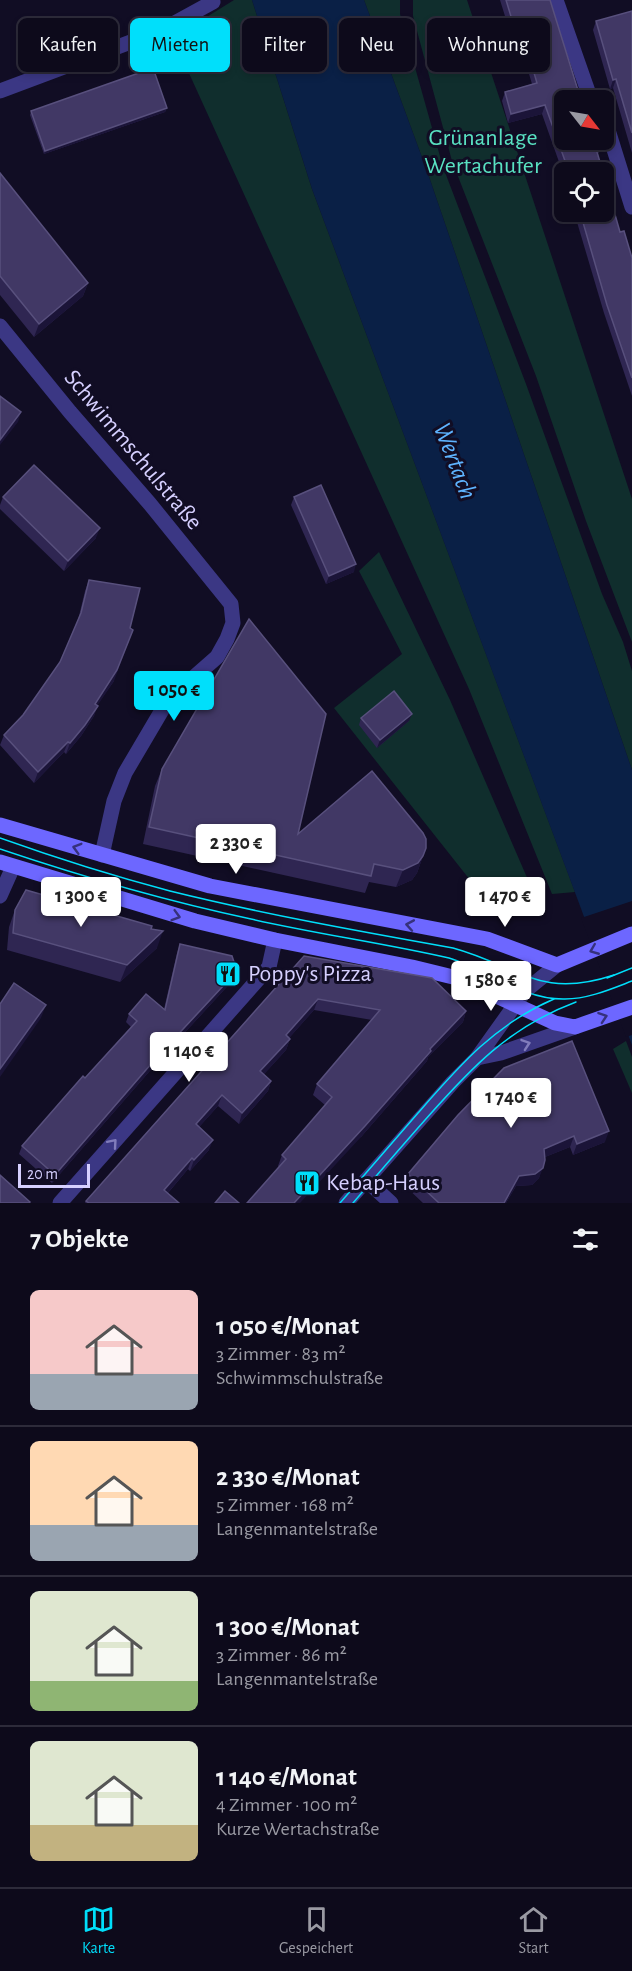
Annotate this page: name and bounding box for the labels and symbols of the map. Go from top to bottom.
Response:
north arrow [554,90,614,150]
park label: Grünanlage Wertachufer [424,126,542,178]
street label: Schwimmschulstraße [59,365,207,535]
water label: Wertach [429,419,481,503]
pin: 1 050 € [119,671,229,722]
pin: 2 330 € [181,824,291,875]
one-way arrow [72,843,83,855]
pin: 1 300 € [26,877,136,928]
pin: 1 470 € [450,877,560,928]
one-way arrow [171,909,181,921]
one-way arrow [406,919,416,932]
one-way arrow [590,943,601,955]
restaurant icon: Poppy's Pizza [213,959,243,989]
pin: 1 580 € [436,961,546,1012]
place label: Poppy's Pizza [248,962,372,986]
one-way arrow [598,1012,608,1025]
pin: 1 140 € [134,1032,244,1083]
one-way arrow [520,1038,531,1051]
pin: 1 740 € [456,1078,566,1129]
one-way arrow [106,1140,117,1150]
scale bar [18,1161,90,1188]
restaurant icon: Kebap-Haus [292,1168,322,1198]
place label: Kebap-Haus [326,1171,440,1195]

